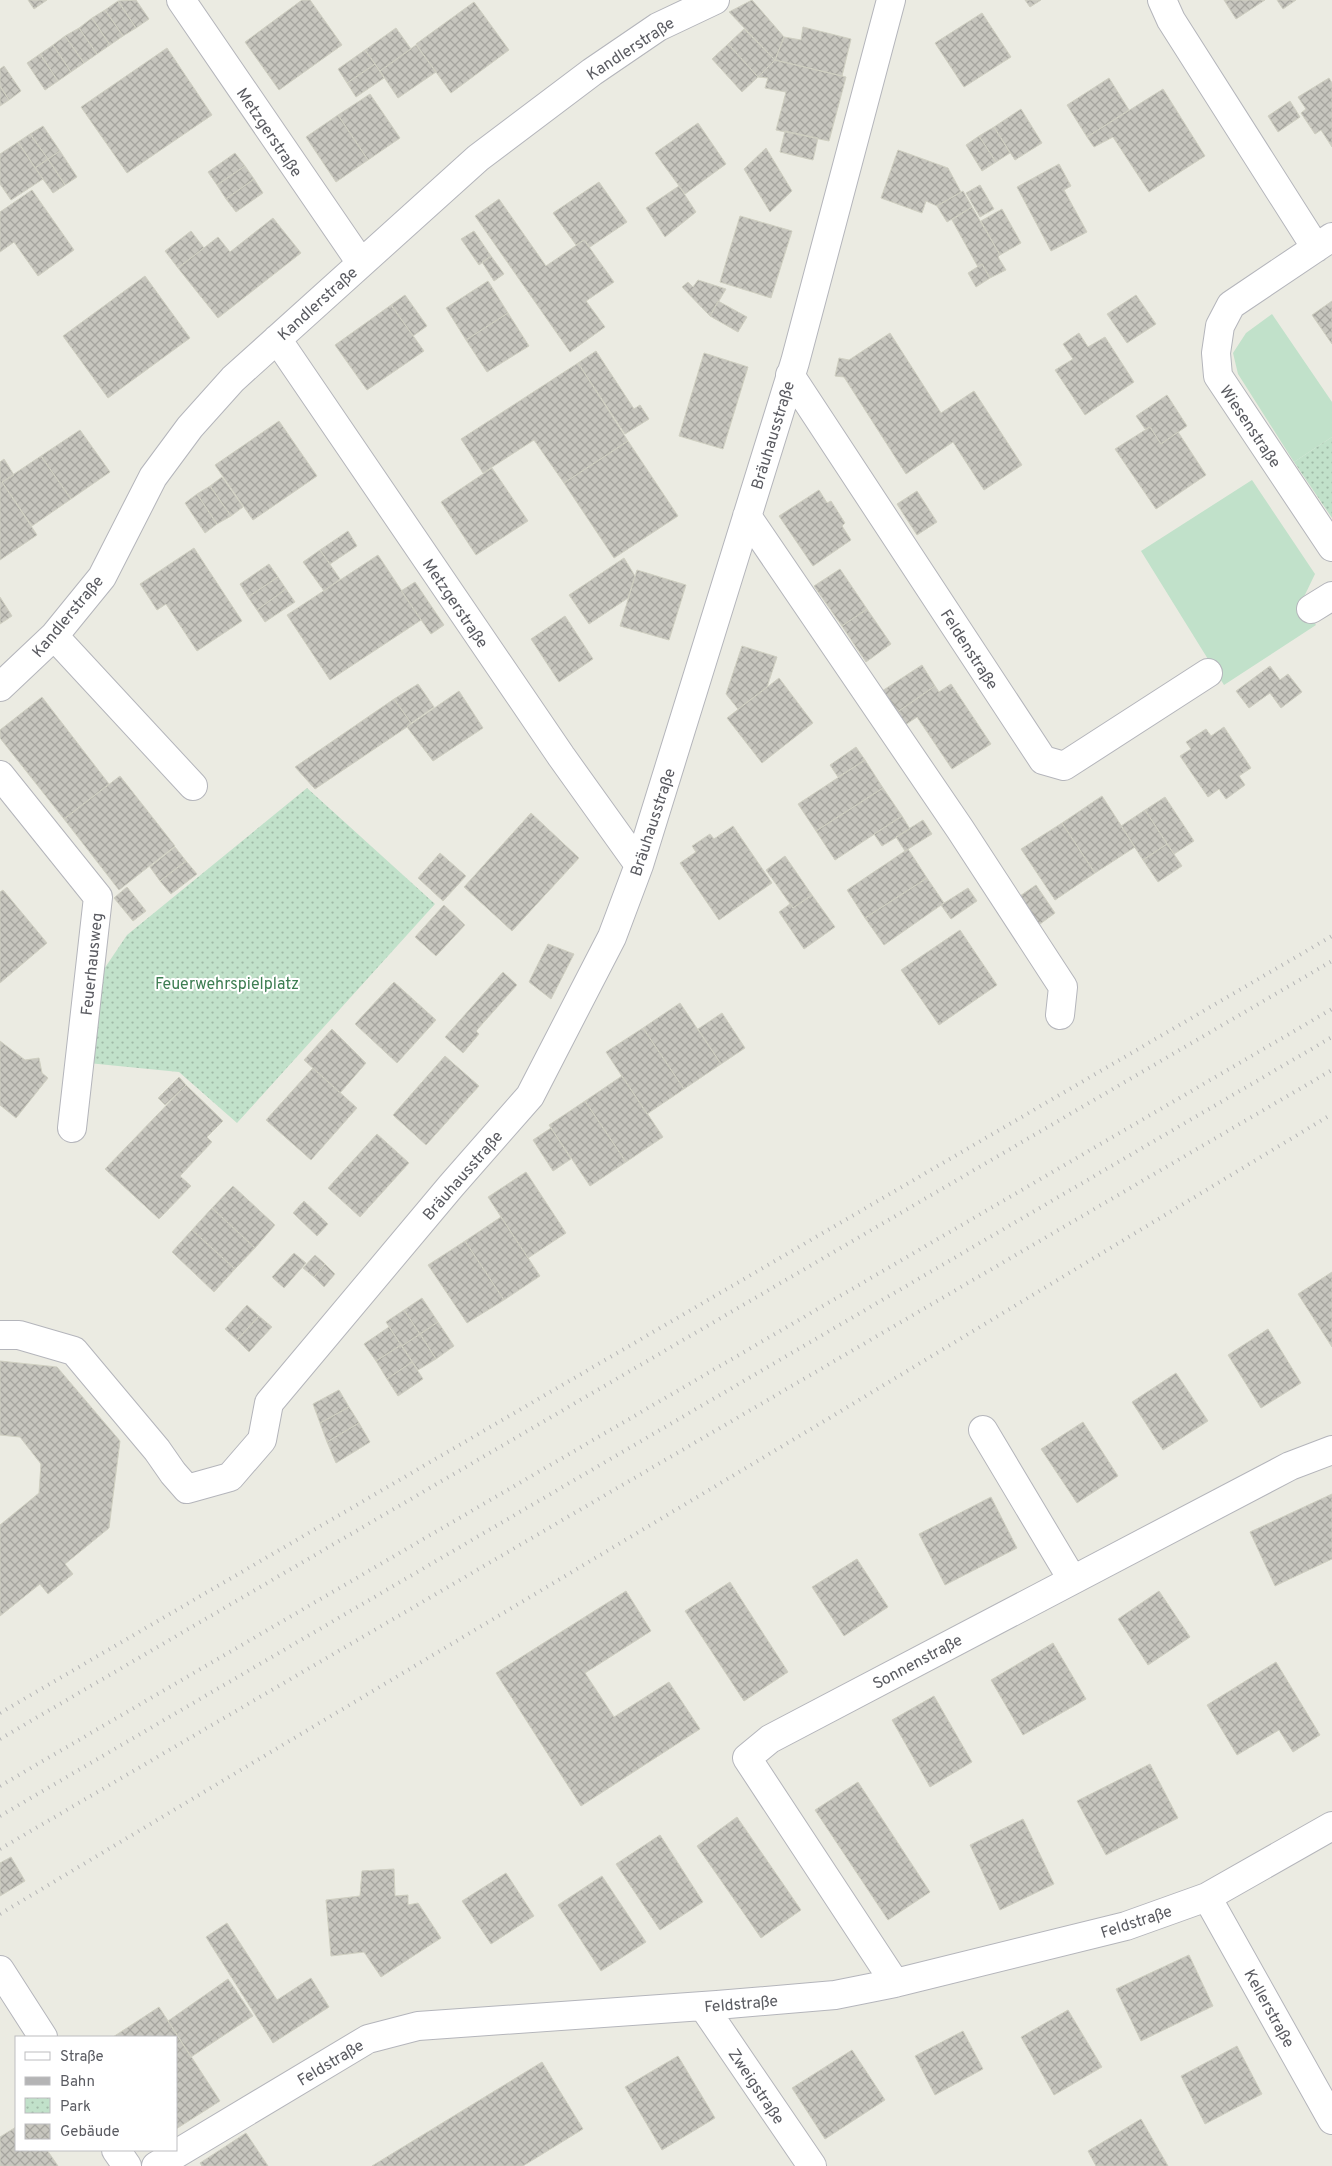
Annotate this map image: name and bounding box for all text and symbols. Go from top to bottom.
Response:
street label: Kandlerstraße [583,14,679,85]
street label: Metzgerstraße [231,85,306,182]
street label: Kandlerstraße [274,263,362,346]
street label: Bräuhausstraße [748,379,800,492]
street label: Wiesenstraße [1214,382,1284,472]
street label: Metzgerstraße [417,556,492,653]
street label: Kandlerstraße [29,572,109,662]
street label: Feldenstraße [935,606,1002,694]
street label: Bräuhausstraße [627,766,681,879]
street label: Feuerhausweg [78,912,108,1017]
park label: Feuerwehrspielplatz [155,975,299,995]
street label: Bräuhausstraße [419,1127,508,1225]
street label: Sonnenstraße [870,1631,966,1695]
street label: Feldstraße [1098,1902,1175,1944]
street label: Kellerstraße [1239,1966,1298,2052]
street label: Feldstraße [703,1992,779,2018]
legend [15,2036,178,2151]
street label: Feldstraße [294,2036,368,2091]
street label: Zweigstraße [723,2045,788,2129]
text: Straße [60,2048,104,2067]
text: Bahn [60,2073,95,2092]
text: Park [60,2098,91,2117]
text: Gebäude [60,2123,120,2142]

